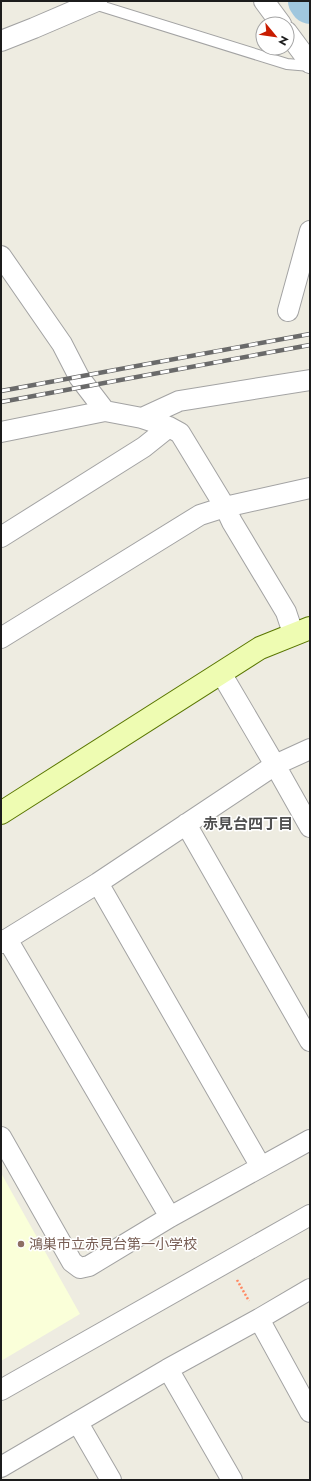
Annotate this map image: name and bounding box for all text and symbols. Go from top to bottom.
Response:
north arrow [255,16,295,56]
text: N [275,33,293,49]
district label: 赤見台四丁目 [203,813,293,835]
place label: 鴻巣市立赤見台第一小学校 [29,1234,197,1254]
marker: 鴻巣市立赤見台第一小学校 [16,1239,26,1249]

